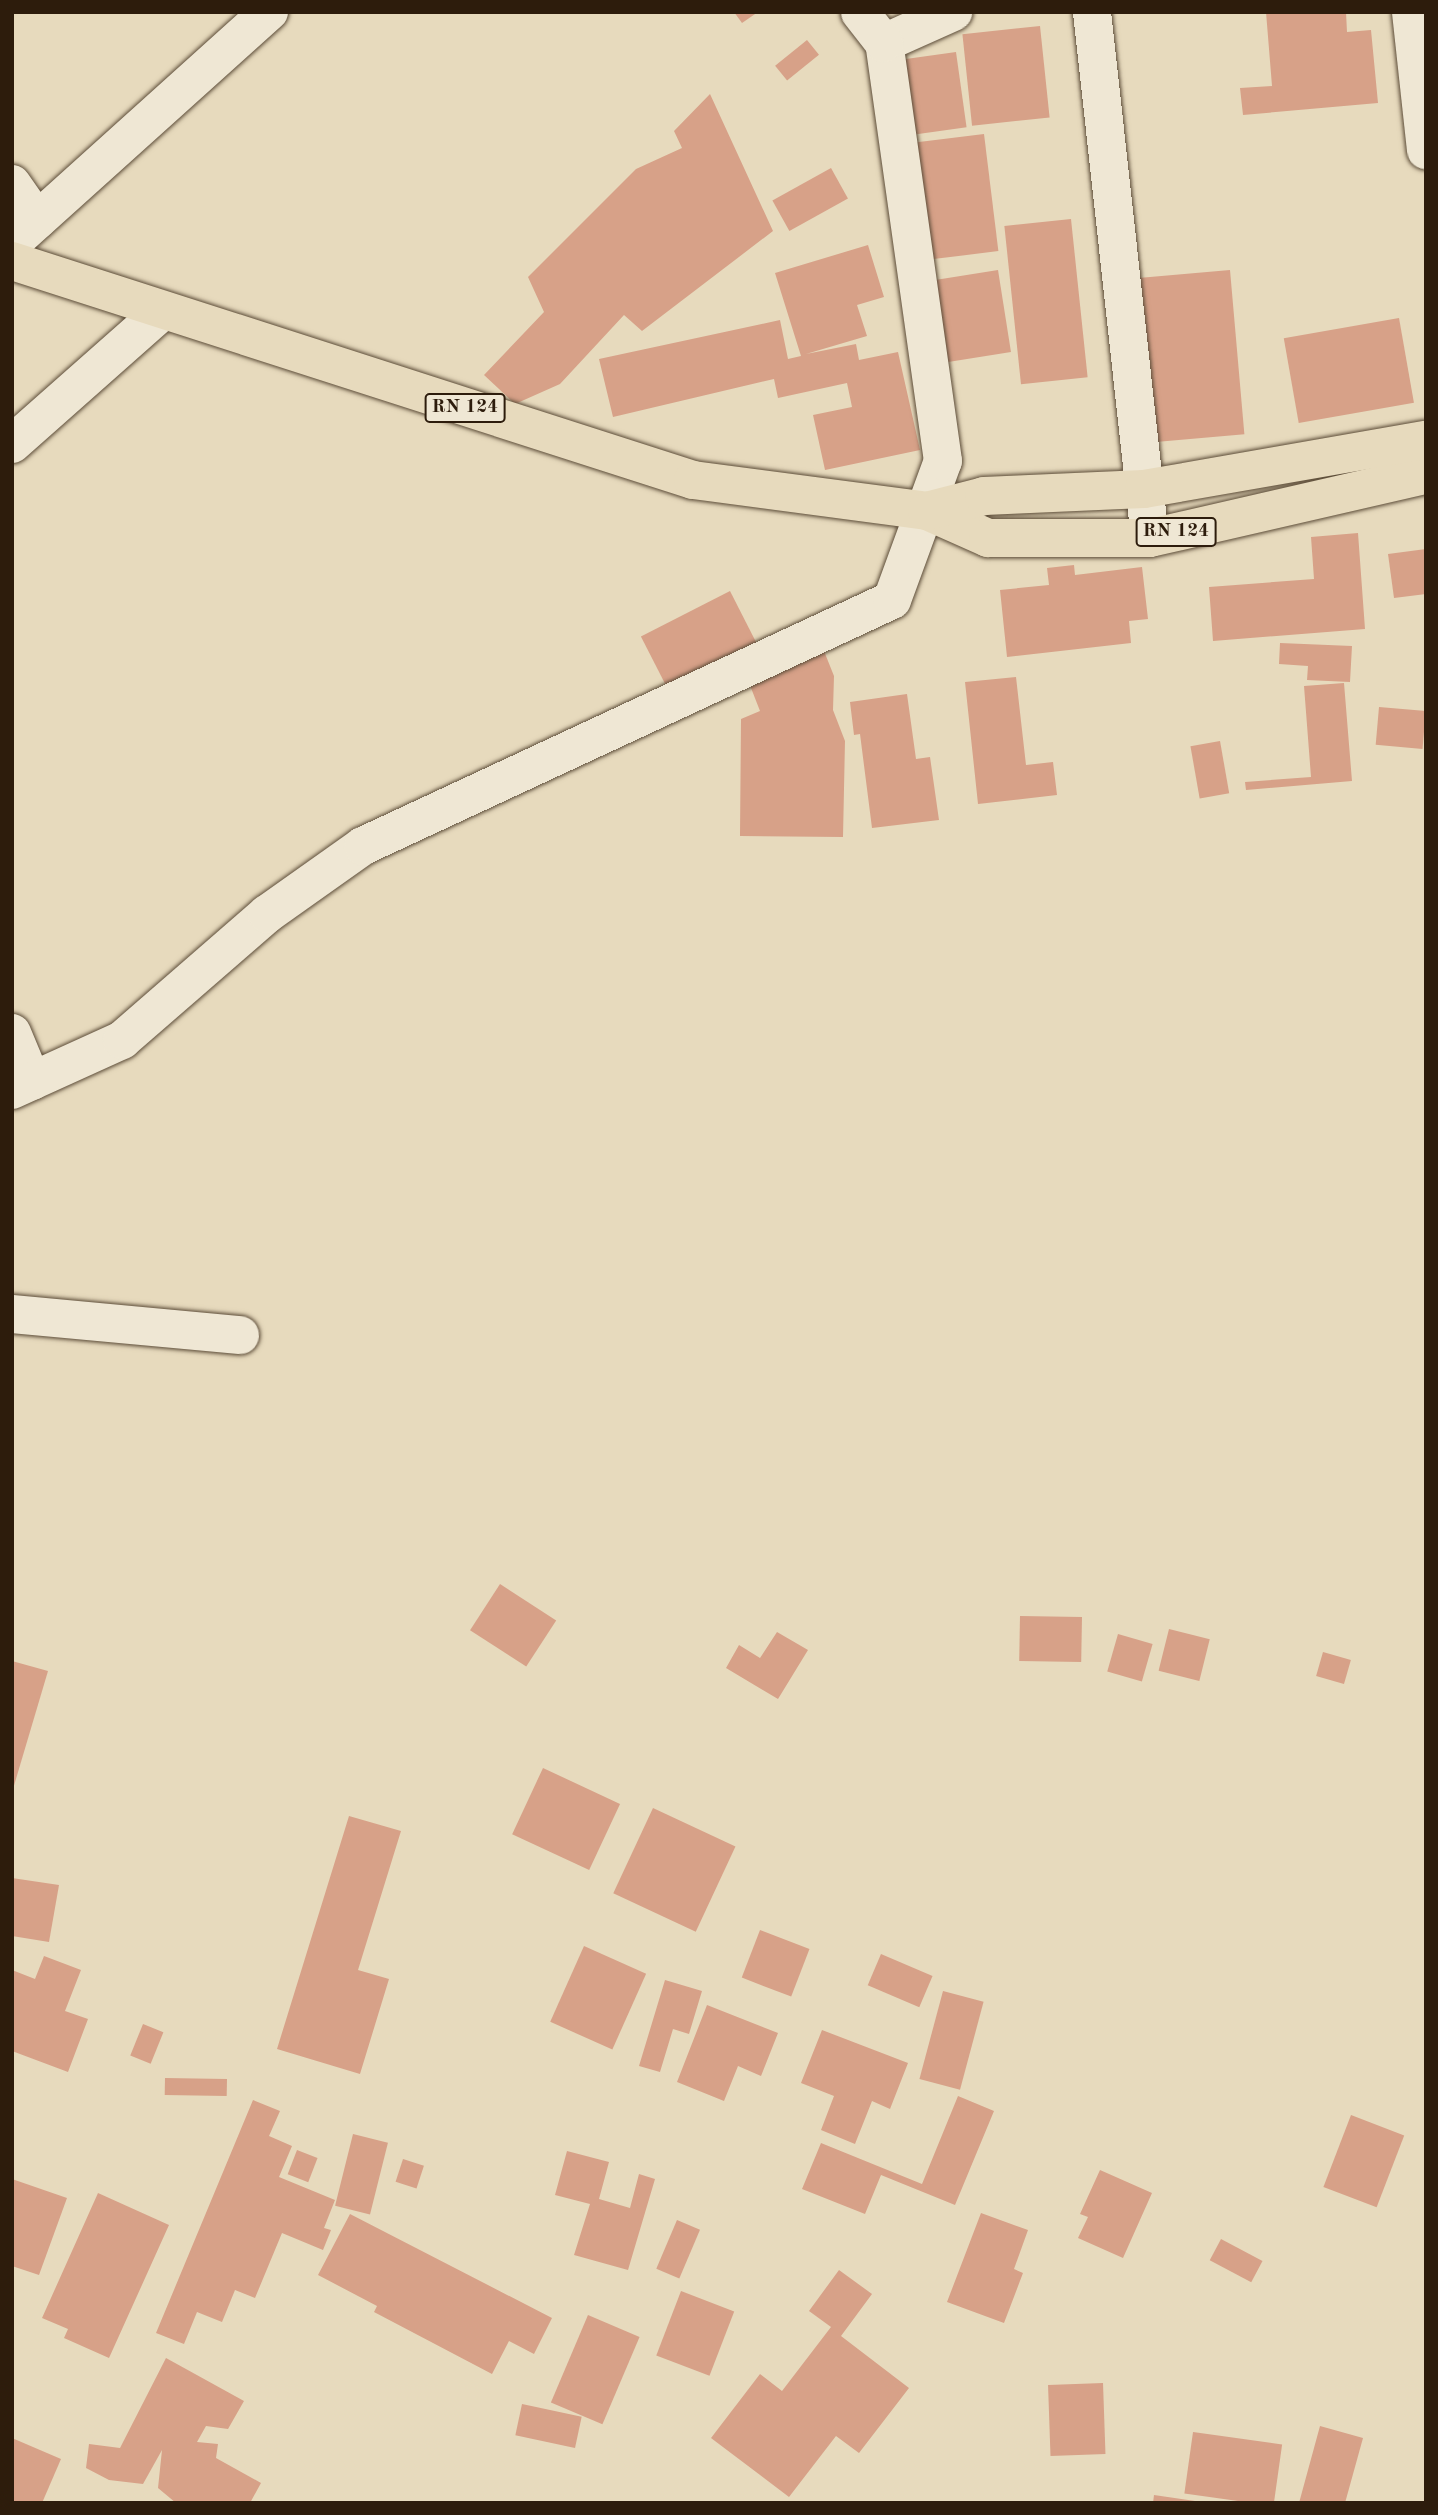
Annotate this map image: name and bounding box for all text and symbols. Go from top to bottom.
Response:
road number: RN 124 [423,392,507,424]
road number: RN 124 [1134,516,1218,548]

